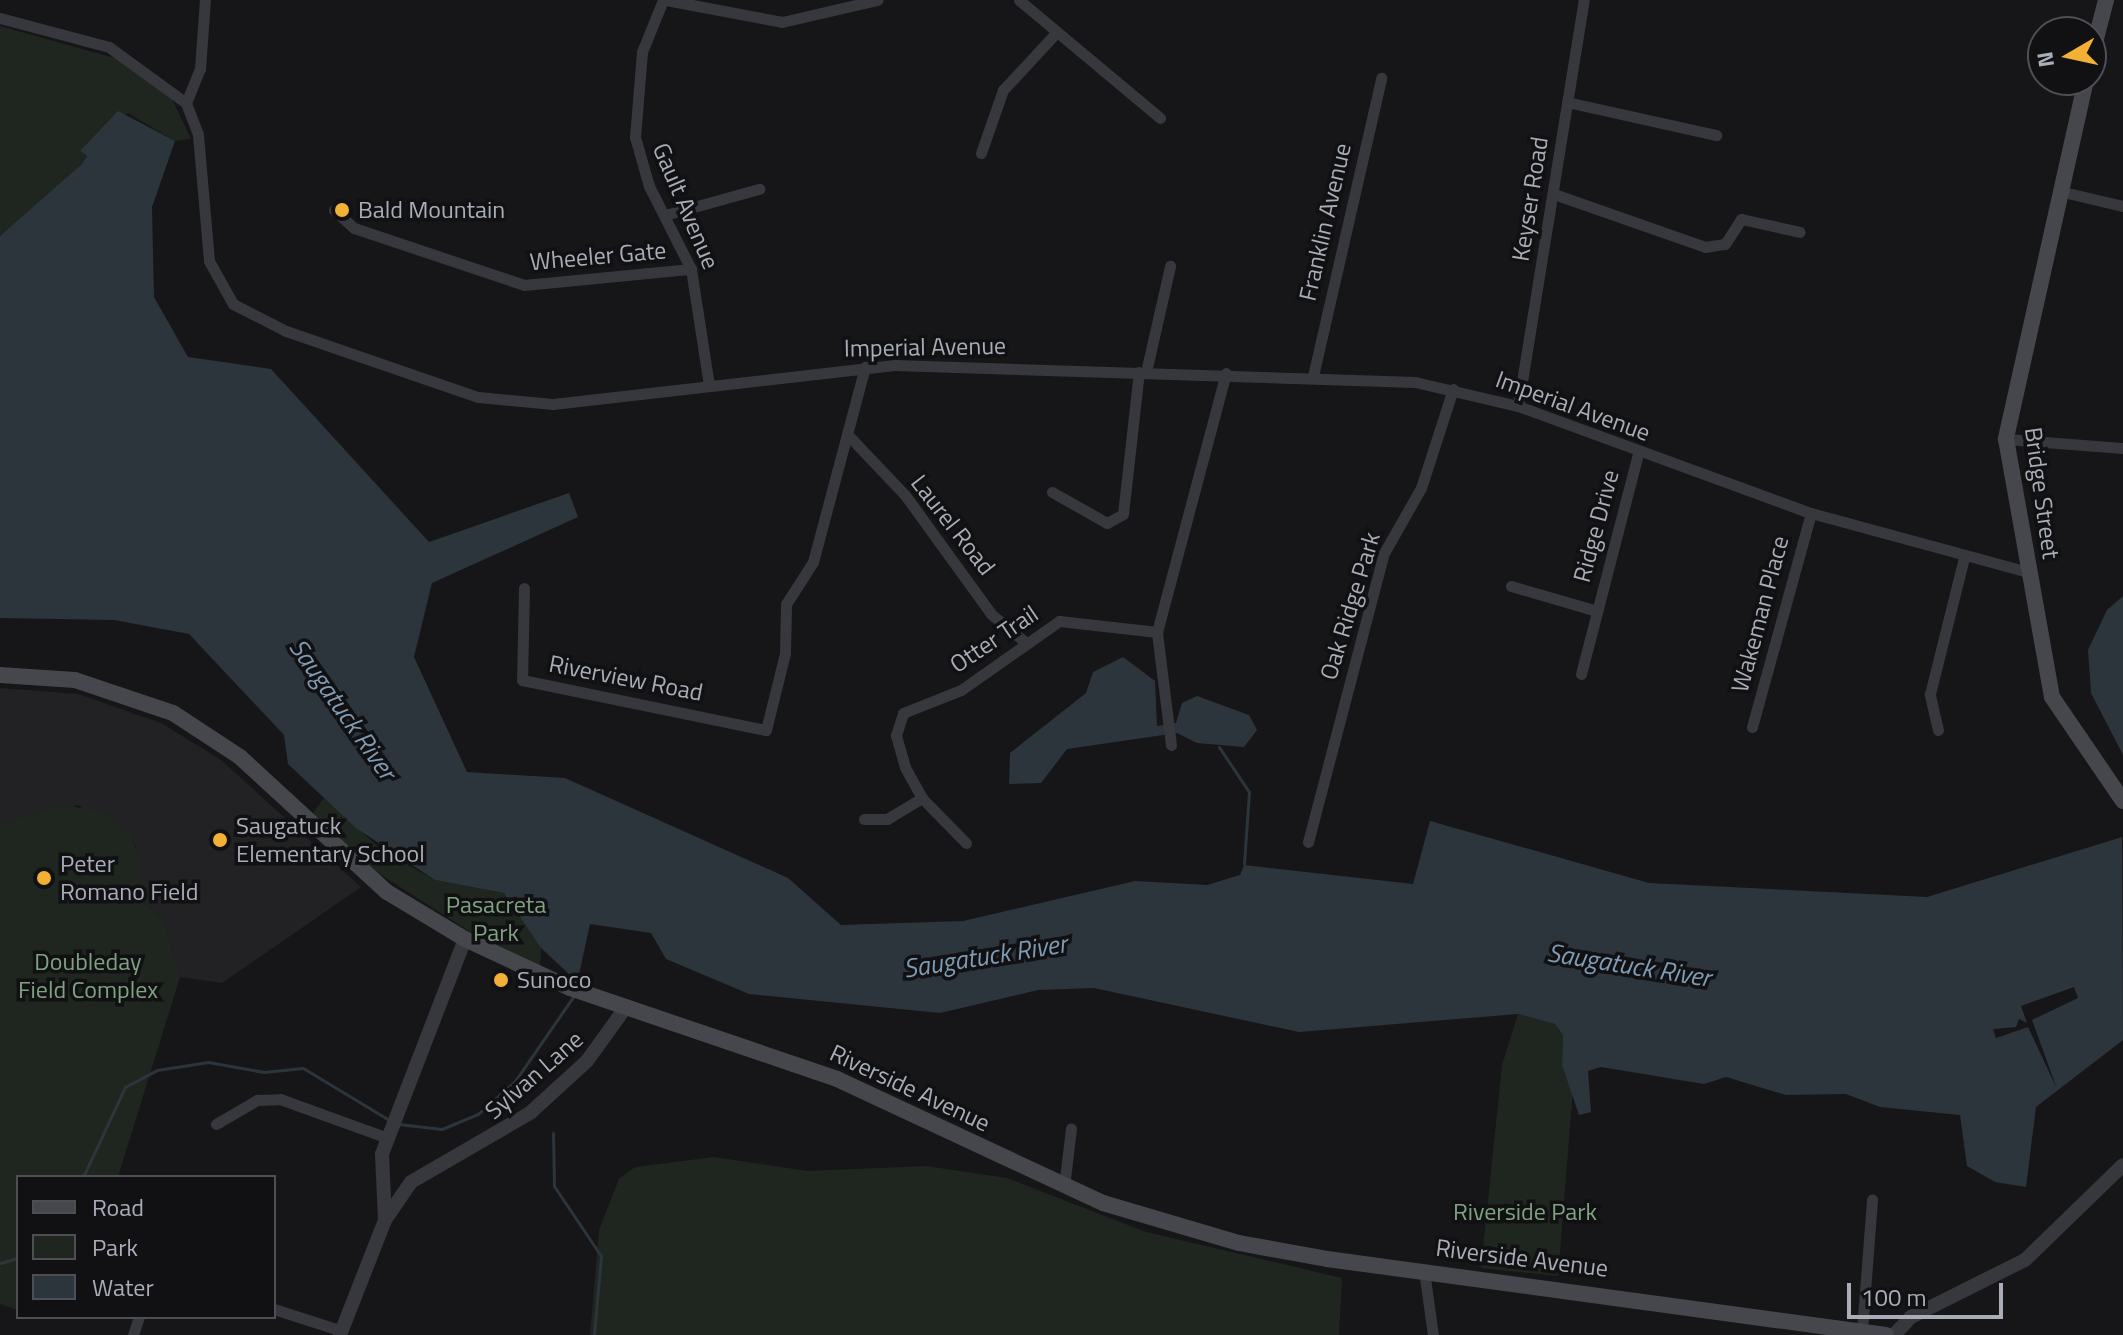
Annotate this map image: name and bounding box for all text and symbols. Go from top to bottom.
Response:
north arrow [2027,16,2107,96]
text: N [2027,49,2063,70]
street label: Keyser Road [1506,135,1554,263]
street label: Gault Avenue [647,139,725,273]
street label: Franklin Avenue [1293,140,1357,304]
place label: Bald Mountain [358,196,505,224]
marker: Bald Mountain [333,201,351,219]
street label: Wheeler Gate [529,236,667,276]
street label: Imperial Avenue [844,331,1006,363]
street label: Imperial Avenue [1492,365,1654,447]
street label: Bridge Street [2019,425,2065,561]
street label: Ridge Drive [1567,467,1625,585]
street label: Laurel Road [905,469,1001,581]
street label: Oak Ridge Park [1314,529,1386,683]
street label: Wakeman Place [1725,533,1795,695]
street label: Otter Trail [944,599,1044,679]
water label: Saugatuck River [283,633,403,785]
street label: Riverview Road [547,649,705,707]
place label: Saugatuck Elementary School [236,812,425,868]
marker: Saugatuck Elementary School [211,831,229,849]
place label: Peter Romano Field [60,850,198,906]
marker: Peter Romano Field [35,869,53,887]
park label: Pasacreta Park [446,891,546,947]
water label: Saugatuck River [901,928,1069,984]
water label: Saugatuck River [1545,937,1713,993]
park label: Doubleday Field Complex [18,948,158,1004]
place label: Sunoco [517,966,591,994]
marker: Sunoco [492,971,510,989]
street label: Sylvan Lane [479,1025,589,1125]
street label: Riverside Avenue [825,1038,995,1138]
legend [16,1175,276,1319]
text: Road [92,1189,144,1225]
park label: Riverside Park [1453,1198,1597,1226]
text: Park [92,1229,138,1265]
street label: Riverside Avenue [1434,1233,1610,1283]
scale bar [1851,1267,2007,1317]
text: Water [92,1269,154,1305]
text: 100 m [1861,1279,1927,1315]

